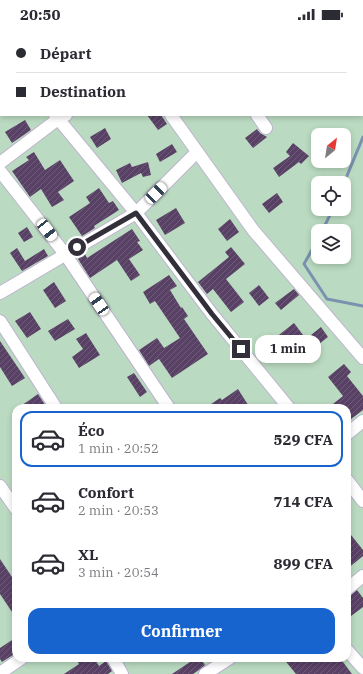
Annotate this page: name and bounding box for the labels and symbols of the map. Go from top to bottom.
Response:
north arrow [311,128,351,168]
car [143,180,169,206]
car [35,217,59,243]
route start [68,238,86,256]
car [87,291,111,317]
callout: 1 min [255,335,321,363]
route end [232,340,250,358]

